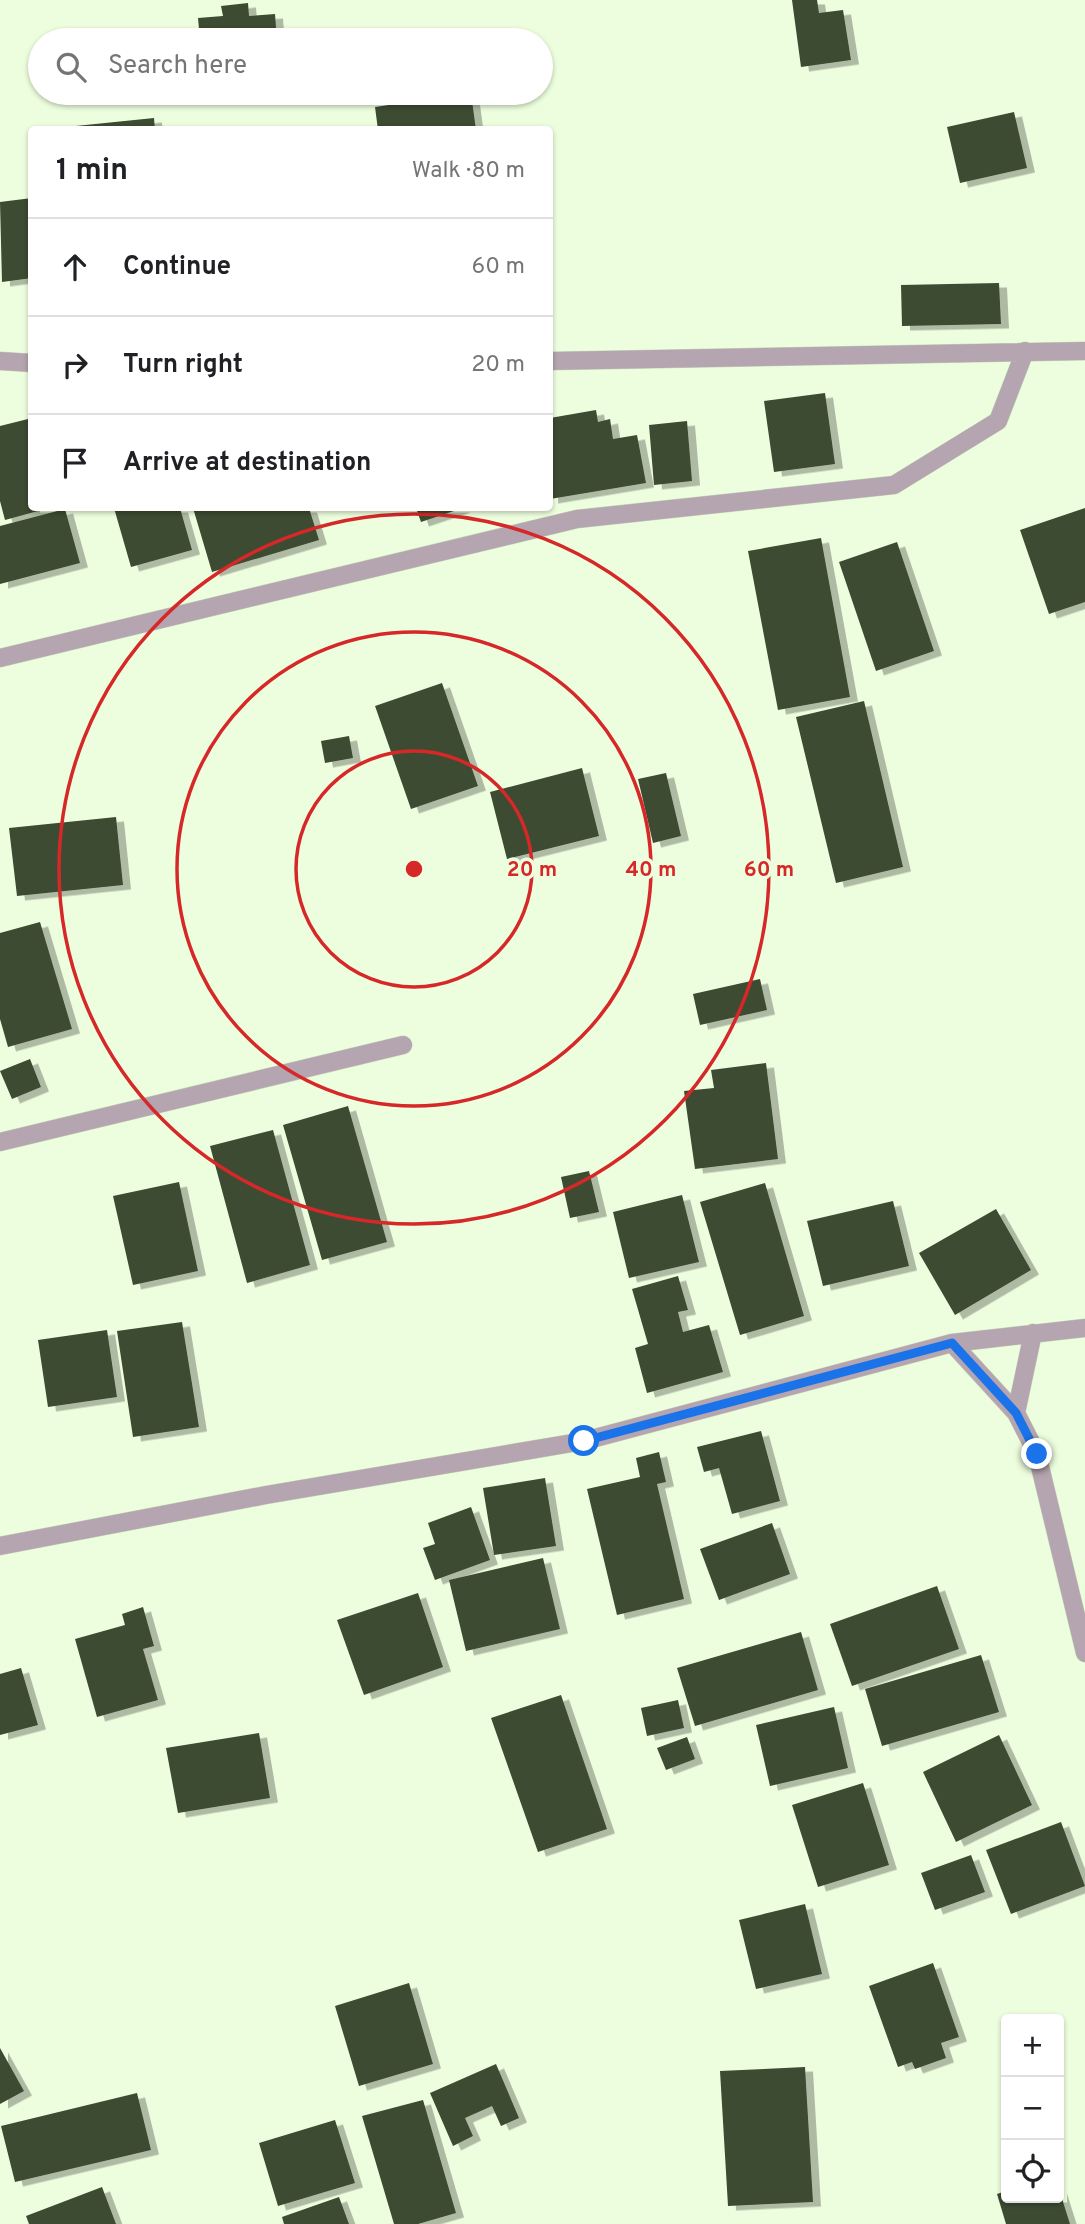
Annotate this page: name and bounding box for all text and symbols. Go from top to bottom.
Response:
search box [28,28,553,105]
icon: search [52,48,90,86]
text: Search here [108,50,247,83]
text: 1 min [56,153,128,190]
text: Walk · 80 m [412,157,525,186]
icon: ahead [56,248,94,286]
text: Continue [123,251,231,284]
text: 60 m [472,253,525,282]
icon: right [56,346,94,384]
text: Turn right [123,349,243,382]
text: 20 m [471,351,525,380]
icon: arrive [56,444,94,482]
text: Arrive at destination [123,447,371,480]
centre of rings [402,857,426,881]
text: 20 m [507,857,557,884]
text: 40 m [626,857,676,884]
text: 60 m [744,857,794,884]
route start [568,1425,599,1456]
route end [1021,1438,1052,1469]
map controls [1001,2014,1064,2203]
button: + [1001,2014,1064,2077]
button: − [1001,2077,1064,2140]
button: locate [1001,2140,1064,2203]

